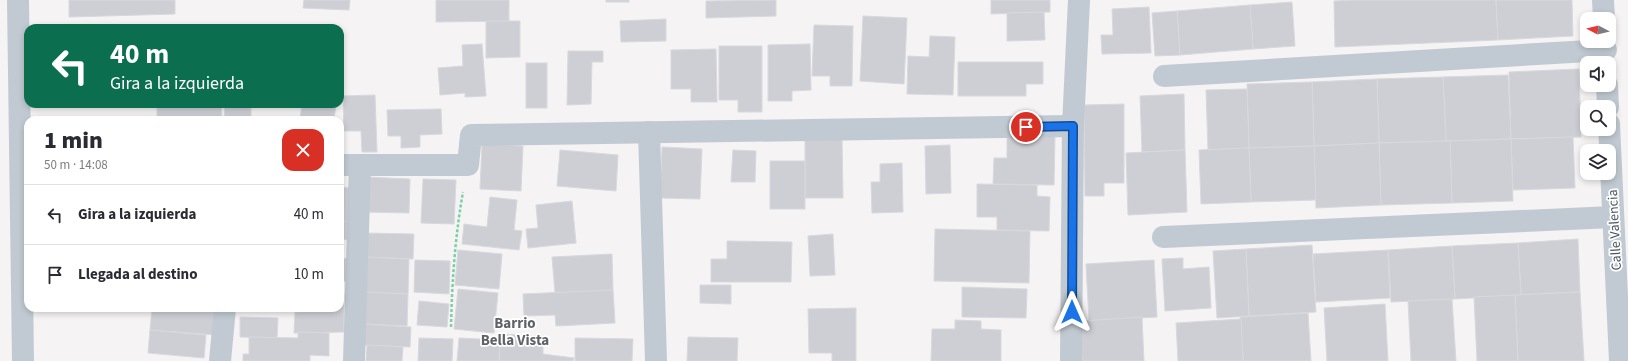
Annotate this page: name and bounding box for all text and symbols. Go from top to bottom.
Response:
north arrow [1580,12,1616,48]
map controls [1580,12,1616,180]
text: 40 m [110,34,169,74]
icon: left [44,40,96,92]
button: sound [1580,56,1616,92]
text: Gira a la izquierda [110,71,244,96]
button: search [1580,100,1616,136]
pin [1009,110,1043,144]
icon: arrive [1015,116,1037,138]
text: 1 min [44,123,103,158]
button: close [282,129,324,171]
button: layers [1580,144,1616,180]
text: 50 m · 14:08 [44,156,108,174]
street label: Calle Valencia [1603,189,1627,271]
icon: left [44,204,66,226]
text: Gira a la izquierda [78,204,197,225]
text: 40 m [294,204,324,225]
icon: arrive [44,264,66,286]
text: Llegada al destino [78,264,198,285]
text: 10 m [294,264,324,285]
position arrow [1051,291,1093,333]
district label: Barrio Bella Vista [481,313,549,351]

